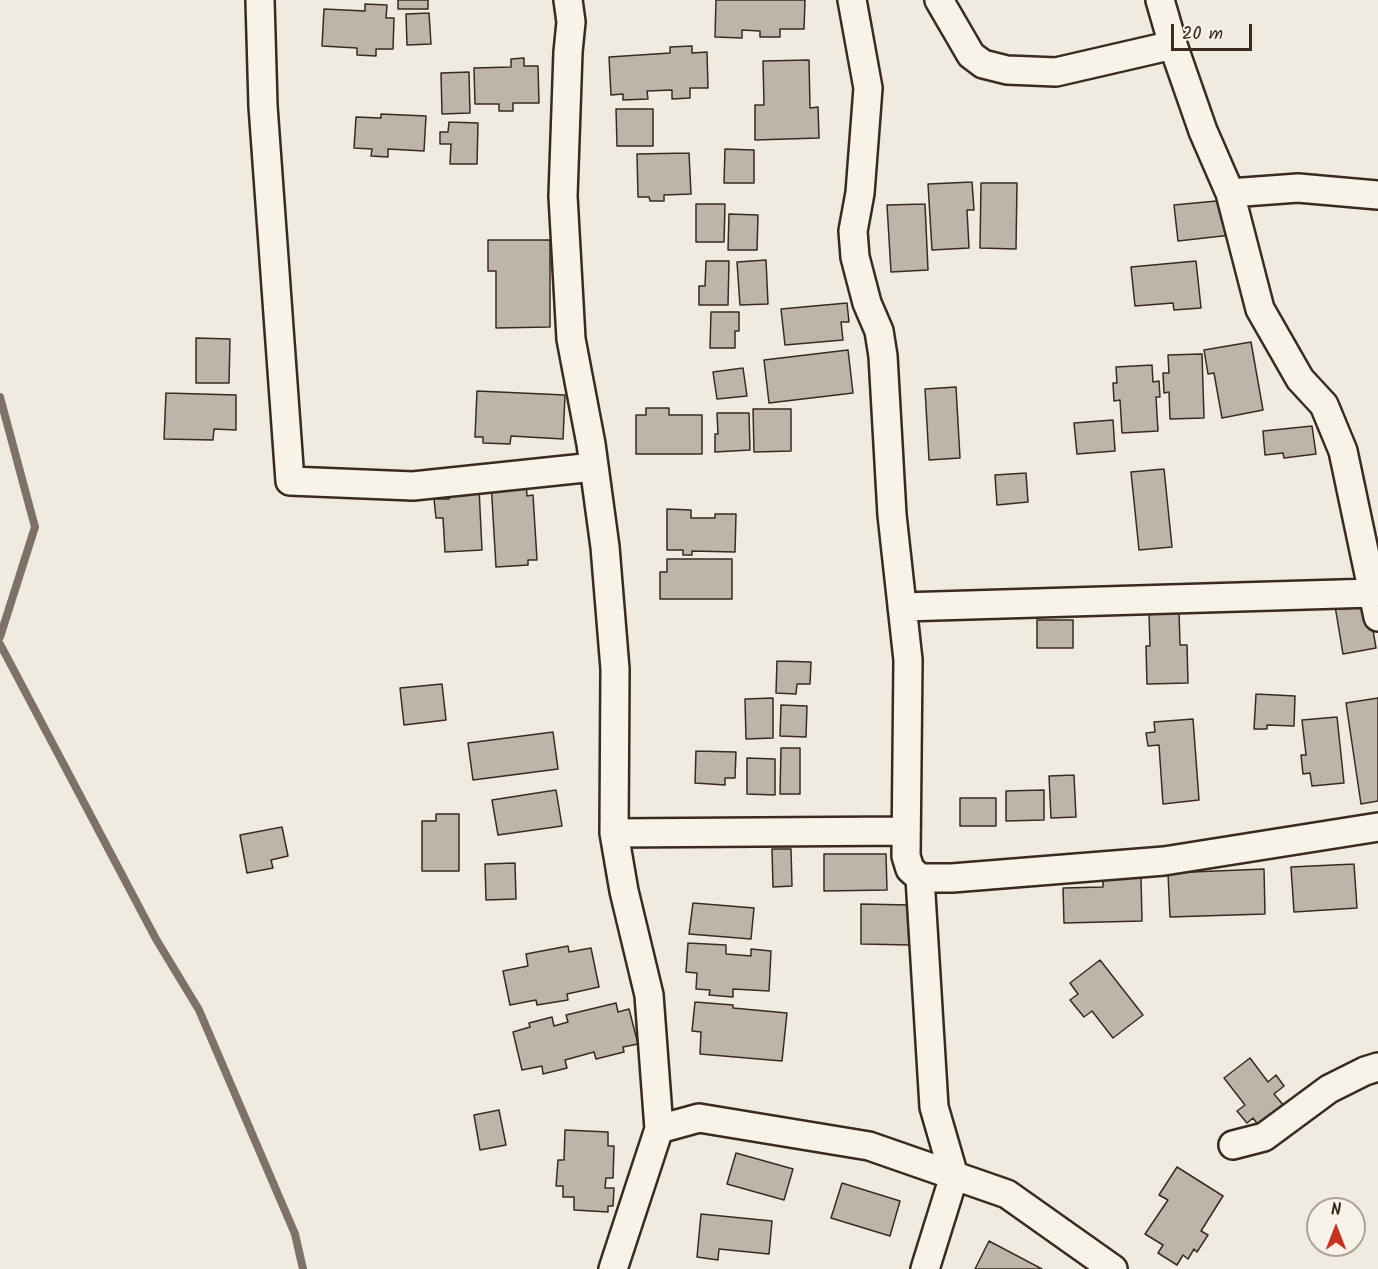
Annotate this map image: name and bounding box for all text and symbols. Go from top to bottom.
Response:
scale bar [1174,12,1255,50]
text: 20 m [1182,20,1223,49]
north arrow [1306,1197,1366,1257]
text: N [1331,1198,1341,1223]

